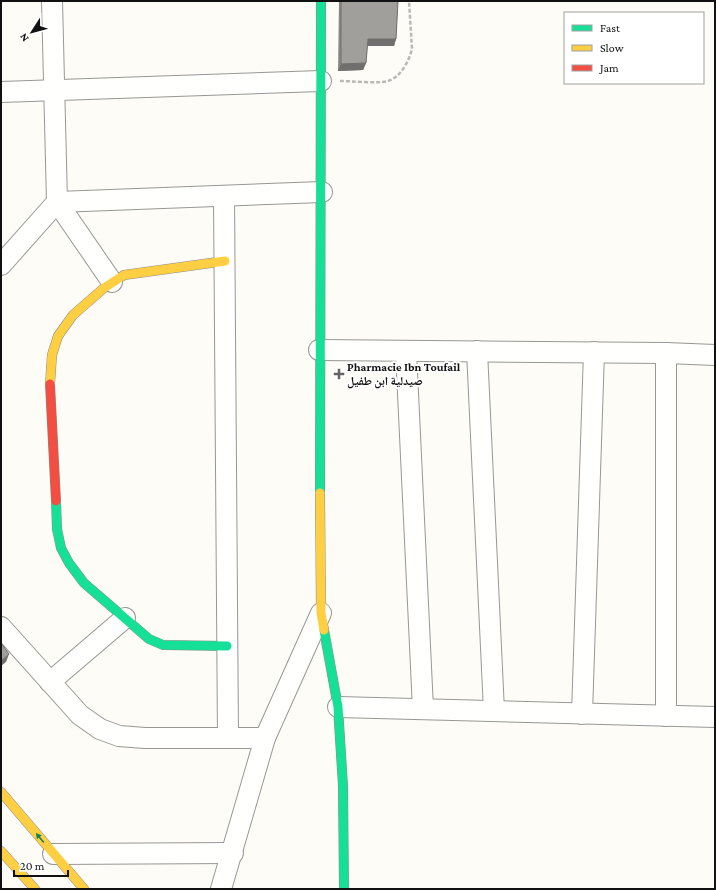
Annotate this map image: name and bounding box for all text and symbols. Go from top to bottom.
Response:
north arrow [12,12,52,52]
legend [564,12,704,84]
text: Fast [600,21,621,35]
text: N [17,31,31,44]
text: Slow [600,41,624,55]
text: Jam [599,61,619,75]
place label: Pharmacie Ibn Toufail صيدلية ابن طفيل [347,360,461,389]
marker: Pharmacie Ibn Toufail صيدلية ابن طفيل [334,369,344,379]
one-way arrow [36,833,45,844]
scale bar [14,852,68,878]
text: 20 m [20,859,45,873]

